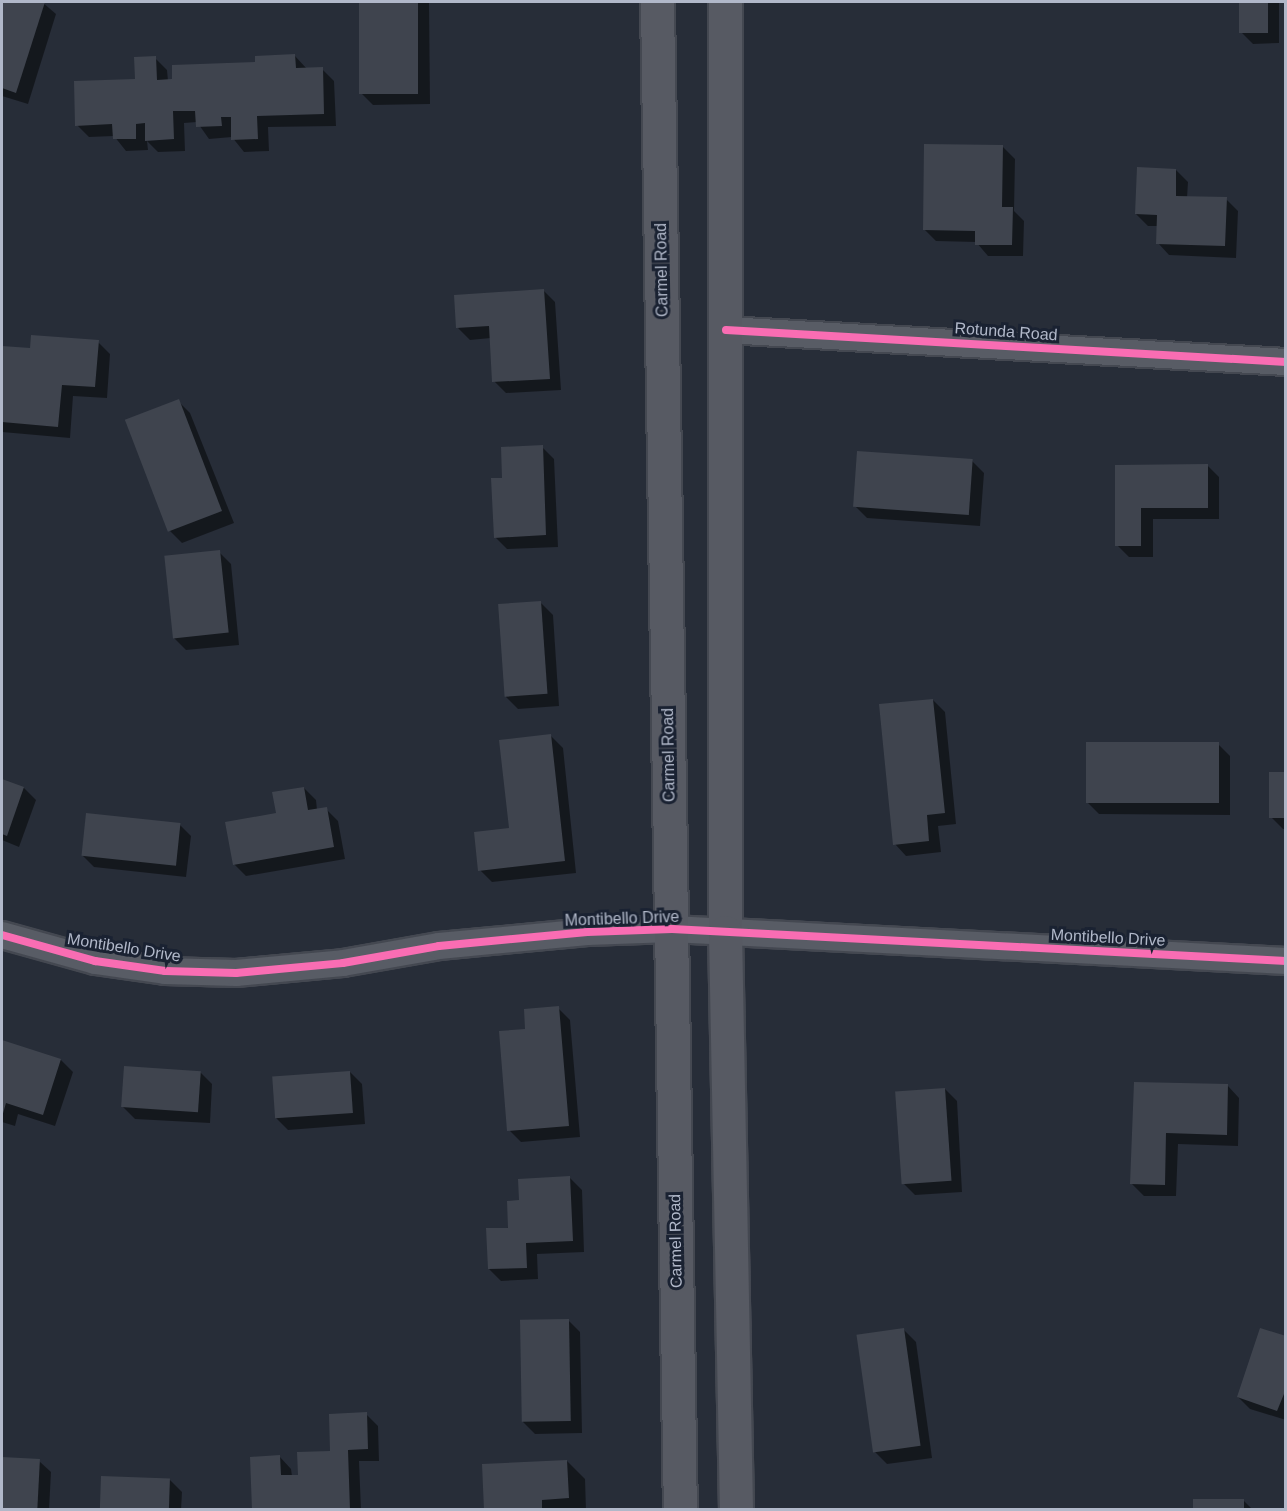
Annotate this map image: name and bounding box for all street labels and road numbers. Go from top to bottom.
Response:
street label: Carmel Road [652,223,672,317]
street label: Rotunda Road [954,319,1058,345]
street label: Carmel Road [659,708,679,802]
street label: Montibello Drive [564,907,680,931]
street label: Montibello Drive [1050,925,1166,951]
street label: Montibello Drive [66,930,182,966]
street label: Carmel Road [666,1194,686,1288]

